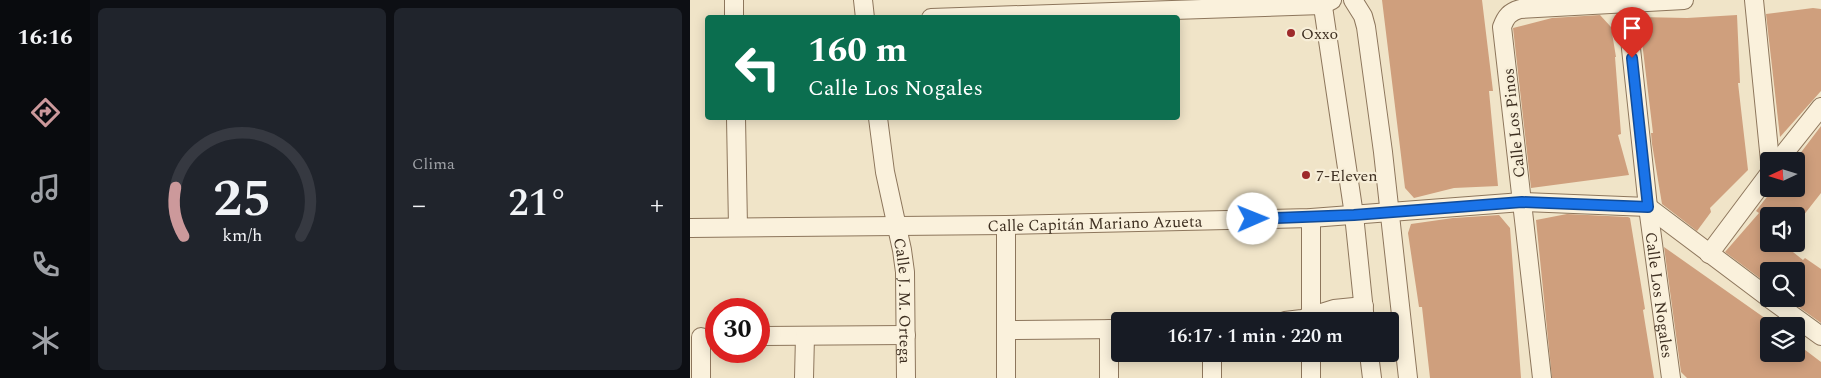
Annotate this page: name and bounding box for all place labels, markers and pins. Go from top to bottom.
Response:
pin [1611,7,1653,58]
place label: Oxxo [1301,22,1338,46]
marker: Oxxo [1285,27,1297,39]
place label: 7-Eleven [1316,164,1378,188]
marker: 7-Eleven [1300,169,1312,181]

